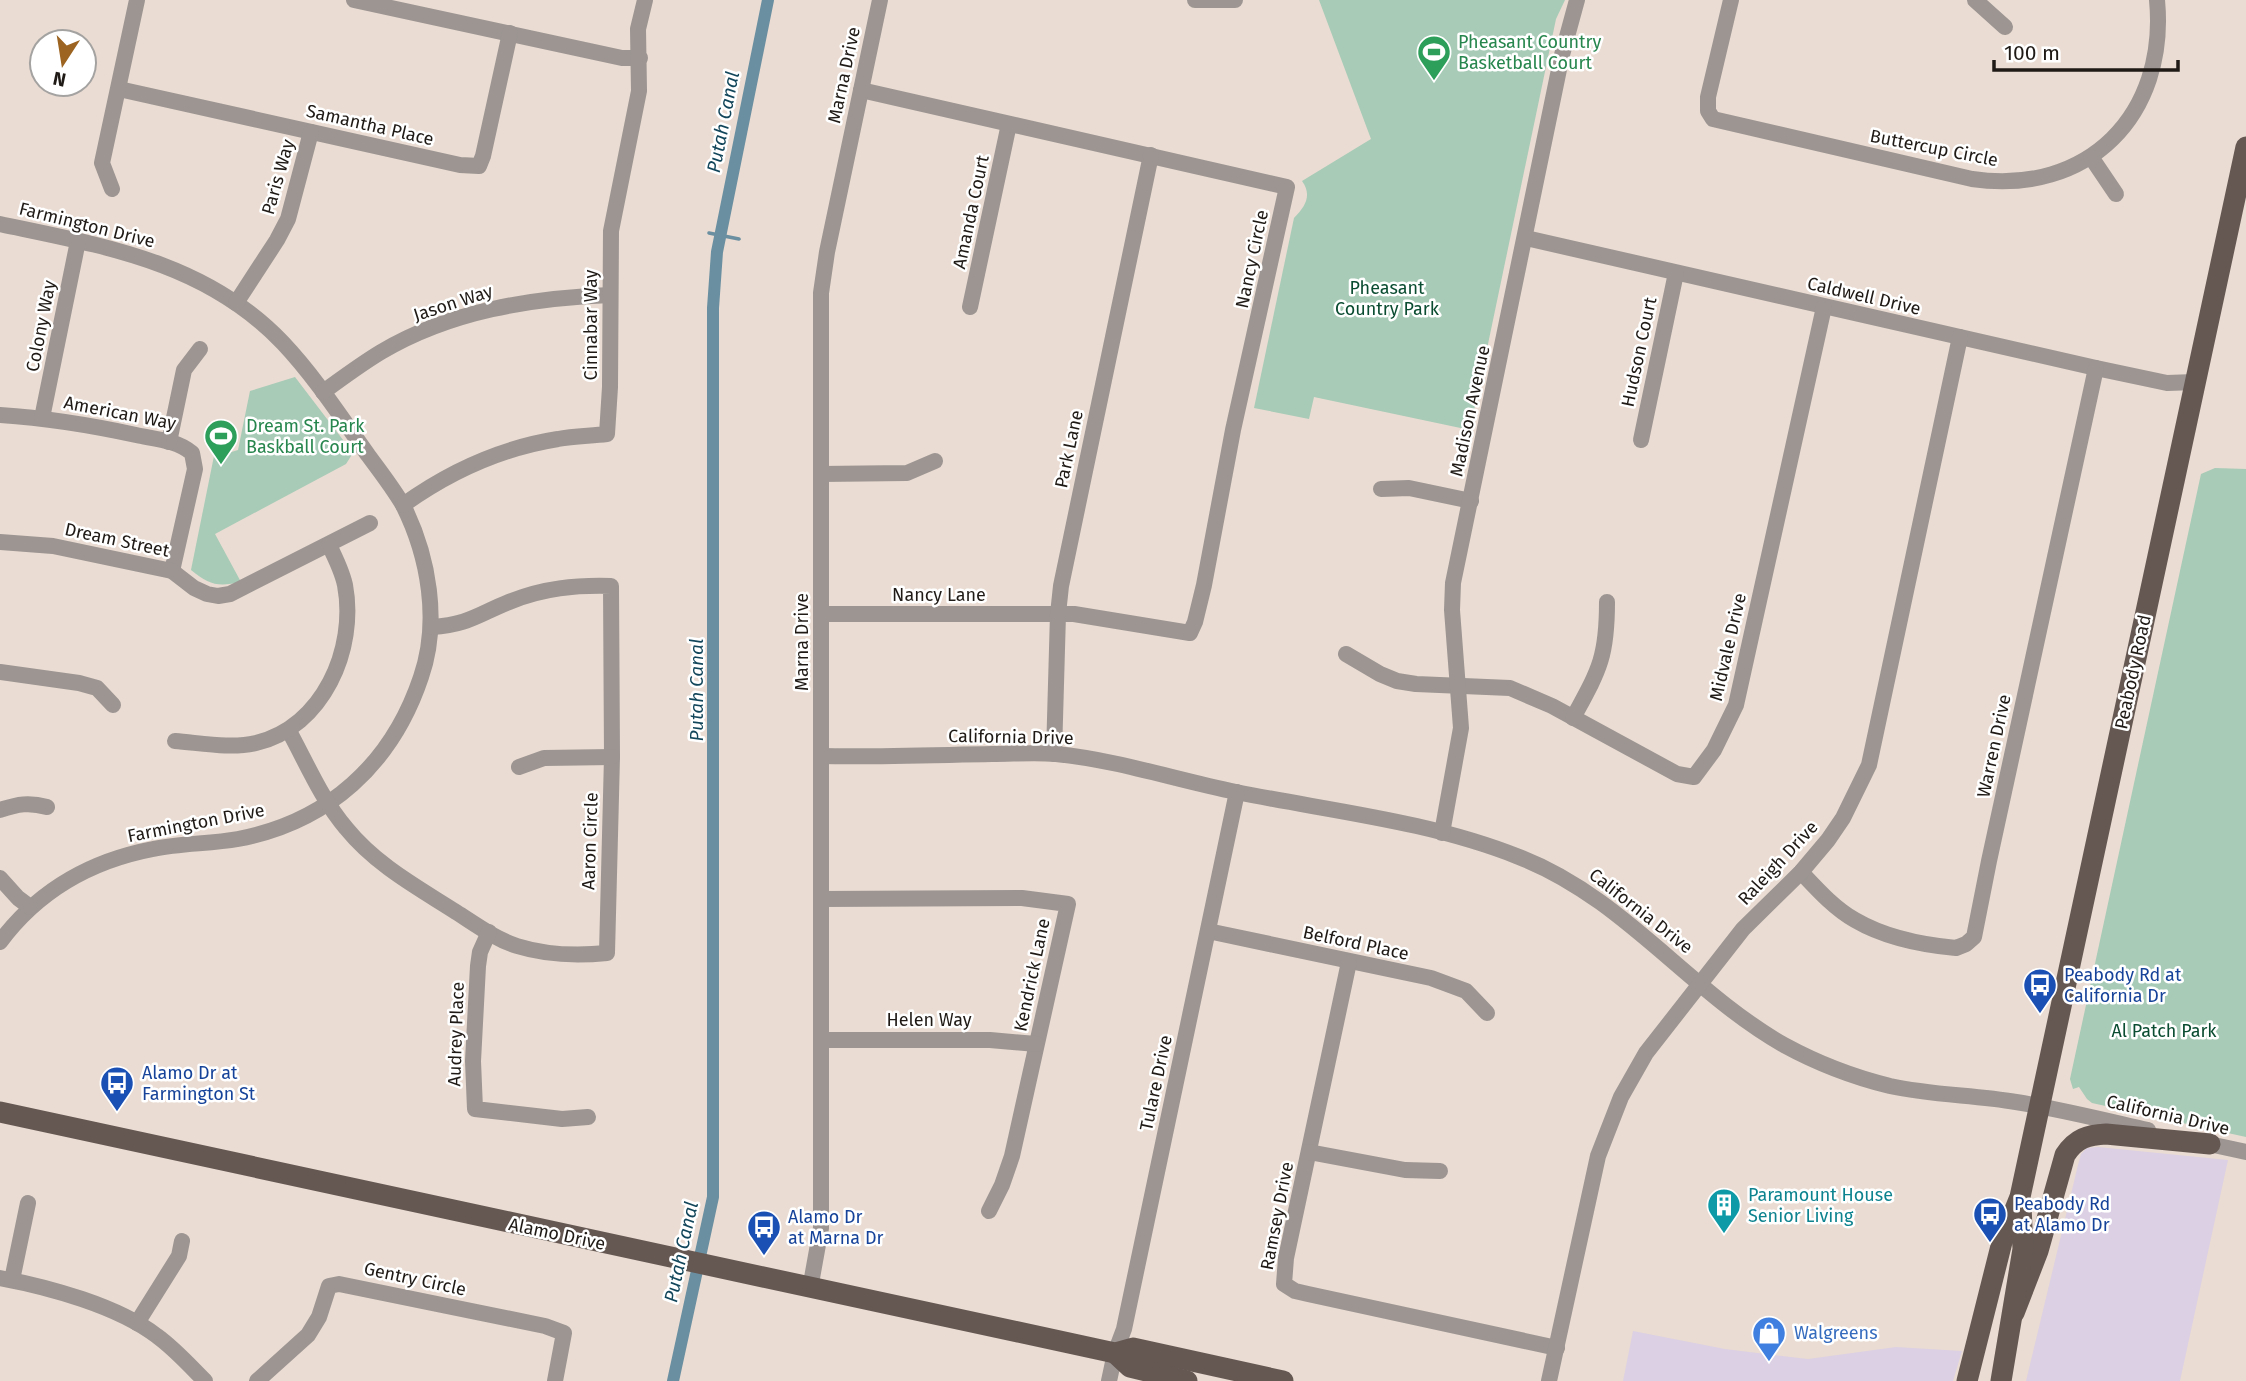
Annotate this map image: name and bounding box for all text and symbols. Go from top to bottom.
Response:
street label: Marna Drive [823,25,865,125]
north arrow [28,28,98,98]
scale bar [1994,28,2178,72]
place label: Pheasant Country Basketball Court [1458,31,1601,74]
sports icon: Pheasant Country Basketball Court [1415,33,1453,82]
text: 100 m [2004,40,2060,66]
text: N [51,67,68,92]
water label: Putah Canal [702,69,744,175]
street label: Samantha Place [304,100,436,150]
street label: Buttercup Circle [1868,125,2000,171]
street label: Paris Way [257,137,299,217]
street label: Amanda Court [948,153,994,271]
street label: Farmington Drive [17,197,157,253]
street label: Nancy Circle [1231,208,1273,310]
street label: Cinnabar Way [580,269,602,380]
street label: Caldwell Drive [1805,272,1923,320]
park label: Pheasant Country Park [1335,277,1440,320]
street label: Colony Way [21,278,61,374]
street label: Jason Way [411,280,496,326]
street label: Hudson Court [1617,295,1661,409]
street label: Madison Avenue [1445,343,1495,479]
street label: American Way [62,391,178,435]
street label: Park Lane [1050,408,1088,490]
place label: Dream St. Park Baskball Court [246,415,365,458]
sports icon: Dream St. Park Baskball Court [202,417,240,466]
street label: Dream Street [63,518,172,562]
street label: Nancy Lane [892,584,986,606]
street label: Midvale Drive [1705,591,1751,703]
street label: Marna Drive [791,593,813,691]
street label: Peabody Road [2110,613,2156,731]
water label: Putah Canal [685,639,708,741]
street label: Warren Drive [1972,692,2016,800]
street label: California Drive [948,725,1074,749]
street label: Aaron Circle [577,792,603,890]
street label: Farmington Drive [126,799,266,847]
street label: Raleigh Drive [1733,816,1823,910]
street label: California Drive [1585,864,1697,958]
street label: Kendrick Lane [1009,916,1055,1034]
street label: Belford Place [1301,921,1411,965]
place label: Peabody Rd at California Dr [2064,964,2182,1007]
bus stop icon: Peabody Rd at California Dr [2021,966,2059,1015]
street label: Audrey Place [443,981,469,1087]
street label: Helen Way [886,1009,972,1031]
park label: Al Patch Park [2111,1020,2217,1042]
street label: Tulare Drive [1135,1033,1177,1133]
place label: Alamo Dr at Farmington St [142,1062,256,1105]
bus stop icon: Alamo Dr at Farmington St [98,1064,136,1113]
street label: California Drive [2104,1090,2232,1140]
street label: Ramsey Drive [1256,1160,1298,1272]
place label: Paramount House Senior Living [1748,1184,1893,1227]
building icon: Paramount House Senior Living [1705,1186,1743,1235]
place label: Peabody Rd at Alamo Dr [2014,1193,2110,1236]
bus stop icon: Peabody Rd at Alamo Dr [1971,1195,2009,1244]
water label: Putah Canal [659,1199,703,1305]
place label: Alamo Dr at Marna Dr [788,1206,884,1249]
bus stop icon: Alamo Dr at Marna Dr [745,1208,783,1257]
street label: Alamo Drive [507,1213,607,1255]
street label: Gentry Circle [362,1257,468,1301]
shop icon: Walgreens [1750,1314,1788,1363]
place label: Walgreens [1794,1322,1878,1344]

